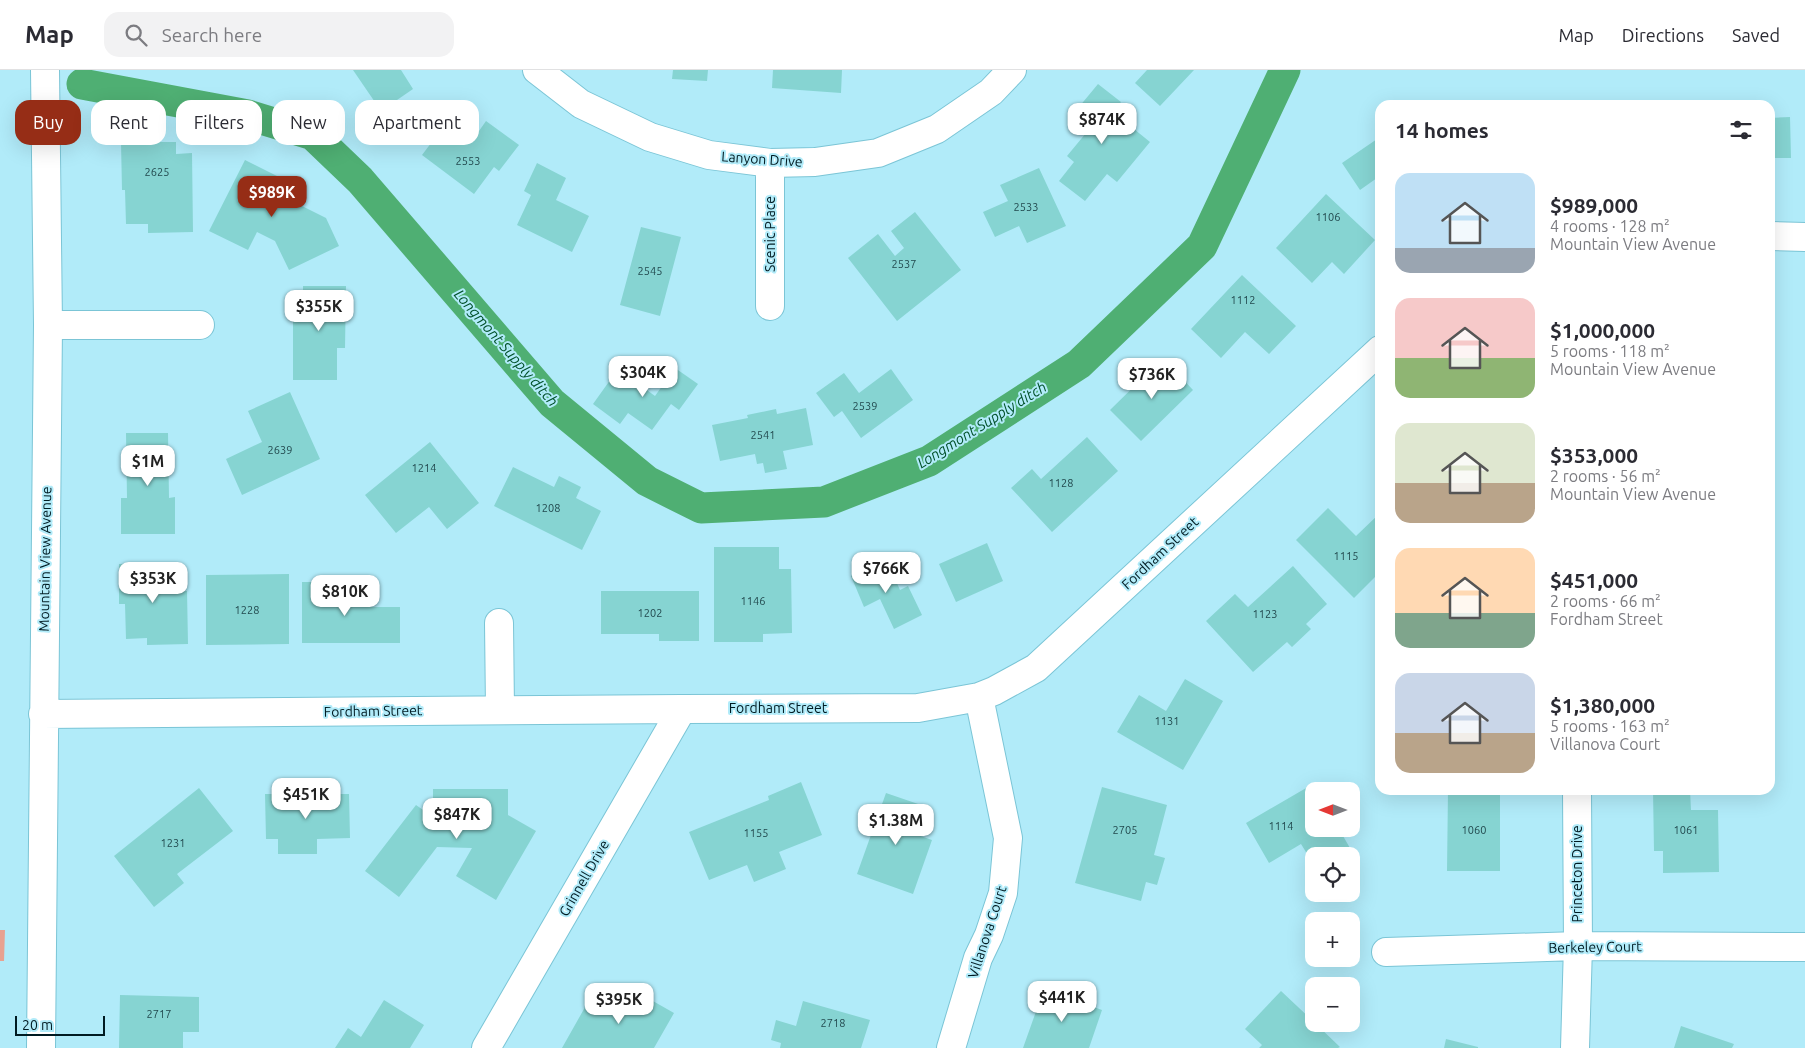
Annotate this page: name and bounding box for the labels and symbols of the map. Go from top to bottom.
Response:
pin: $874K [1067,102,1137,145]
street label: Lanyon Drive [721,148,803,170]
house number: 2553 [456,155,480,167]
house number: 2625 [145,166,169,178]
pin: $989K [237,176,307,218]
street label: Scenic Place [762,196,778,272]
house number: 2533 [1014,201,1038,213]
house number: 1106 [1316,211,1340,223]
house number: 2537 [892,258,916,270]
house number: 2545 [638,265,662,277]
water label: Longmont Supply ditch [451,286,562,410]
pin: $355K [284,290,354,332]
house number: 1112 [1231,294,1255,306]
pin: $304K [608,356,678,398]
pin: $736K [1117,358,1187,400]
water label: Longmont Supply ditch [914,378,1050,471]
house number: 2539 [853,400,877,412]
house number: 2541 [751,429,775,441]
pin: $1M [124,444,172,487]
house number: 2639 [268,444,292,456]
house number: 1214 [412,462,436,474]
house number: 1128 [1049,477,1073,489]
street label: Mountain View Avenue [36,486,54,632]
house number: 1208 [536,502,560,514]
street label: Fordham Street [1118,513,1202,592]
house number: 1115 [1334,550,1358,562]
pin: $766K [851,552,921,594]
pin: $353K [118,562,188,604]
pin: $810K [310,574,380,617]
house number: 1146 [741,595,765,607]
house number: 1228 [235,604,259,616]
house number: 1202 [638,607,662,619]
house number: 1123 [1253,608,1277,620]
street label: Fordham Street [729,700,828,716]
street label: Fordham Street [324,702,423,720]
house number: 1131 [1155,715,1179,727]
pin: $451K [271,778,341,820]
north arrow [1305,782,1360,838]
pin: $847K [422,798,492,840]
pin: $1.38M [855,804,937,846]
house number: 1114 [1269,820,1293,832]
house number: 2705 [1113,824,1137,836]
house number: 1060 [1462,824,1486,836]
house number: 1061 [1674,824,1698,836]
street label: Princeton Drive [1569,825,1585,923]
house number: 1155 [744,827,768,839]
house number: 1231 [161,837,185,849]
street label: Grinnell Drive [556,837,612,919]
street label: Villanova Court [965,883,1010,980]
street label: Berkeley Court [1548,938,1642,956]
pin: $441K [1027,980,1097,1023]
pin: $395K [584,982,654,1025]
house number: 2717 [147,1008,171,1020]
scale bar [15,1013,105,1036]
house number: 2718 [821,1017,845,1029]

